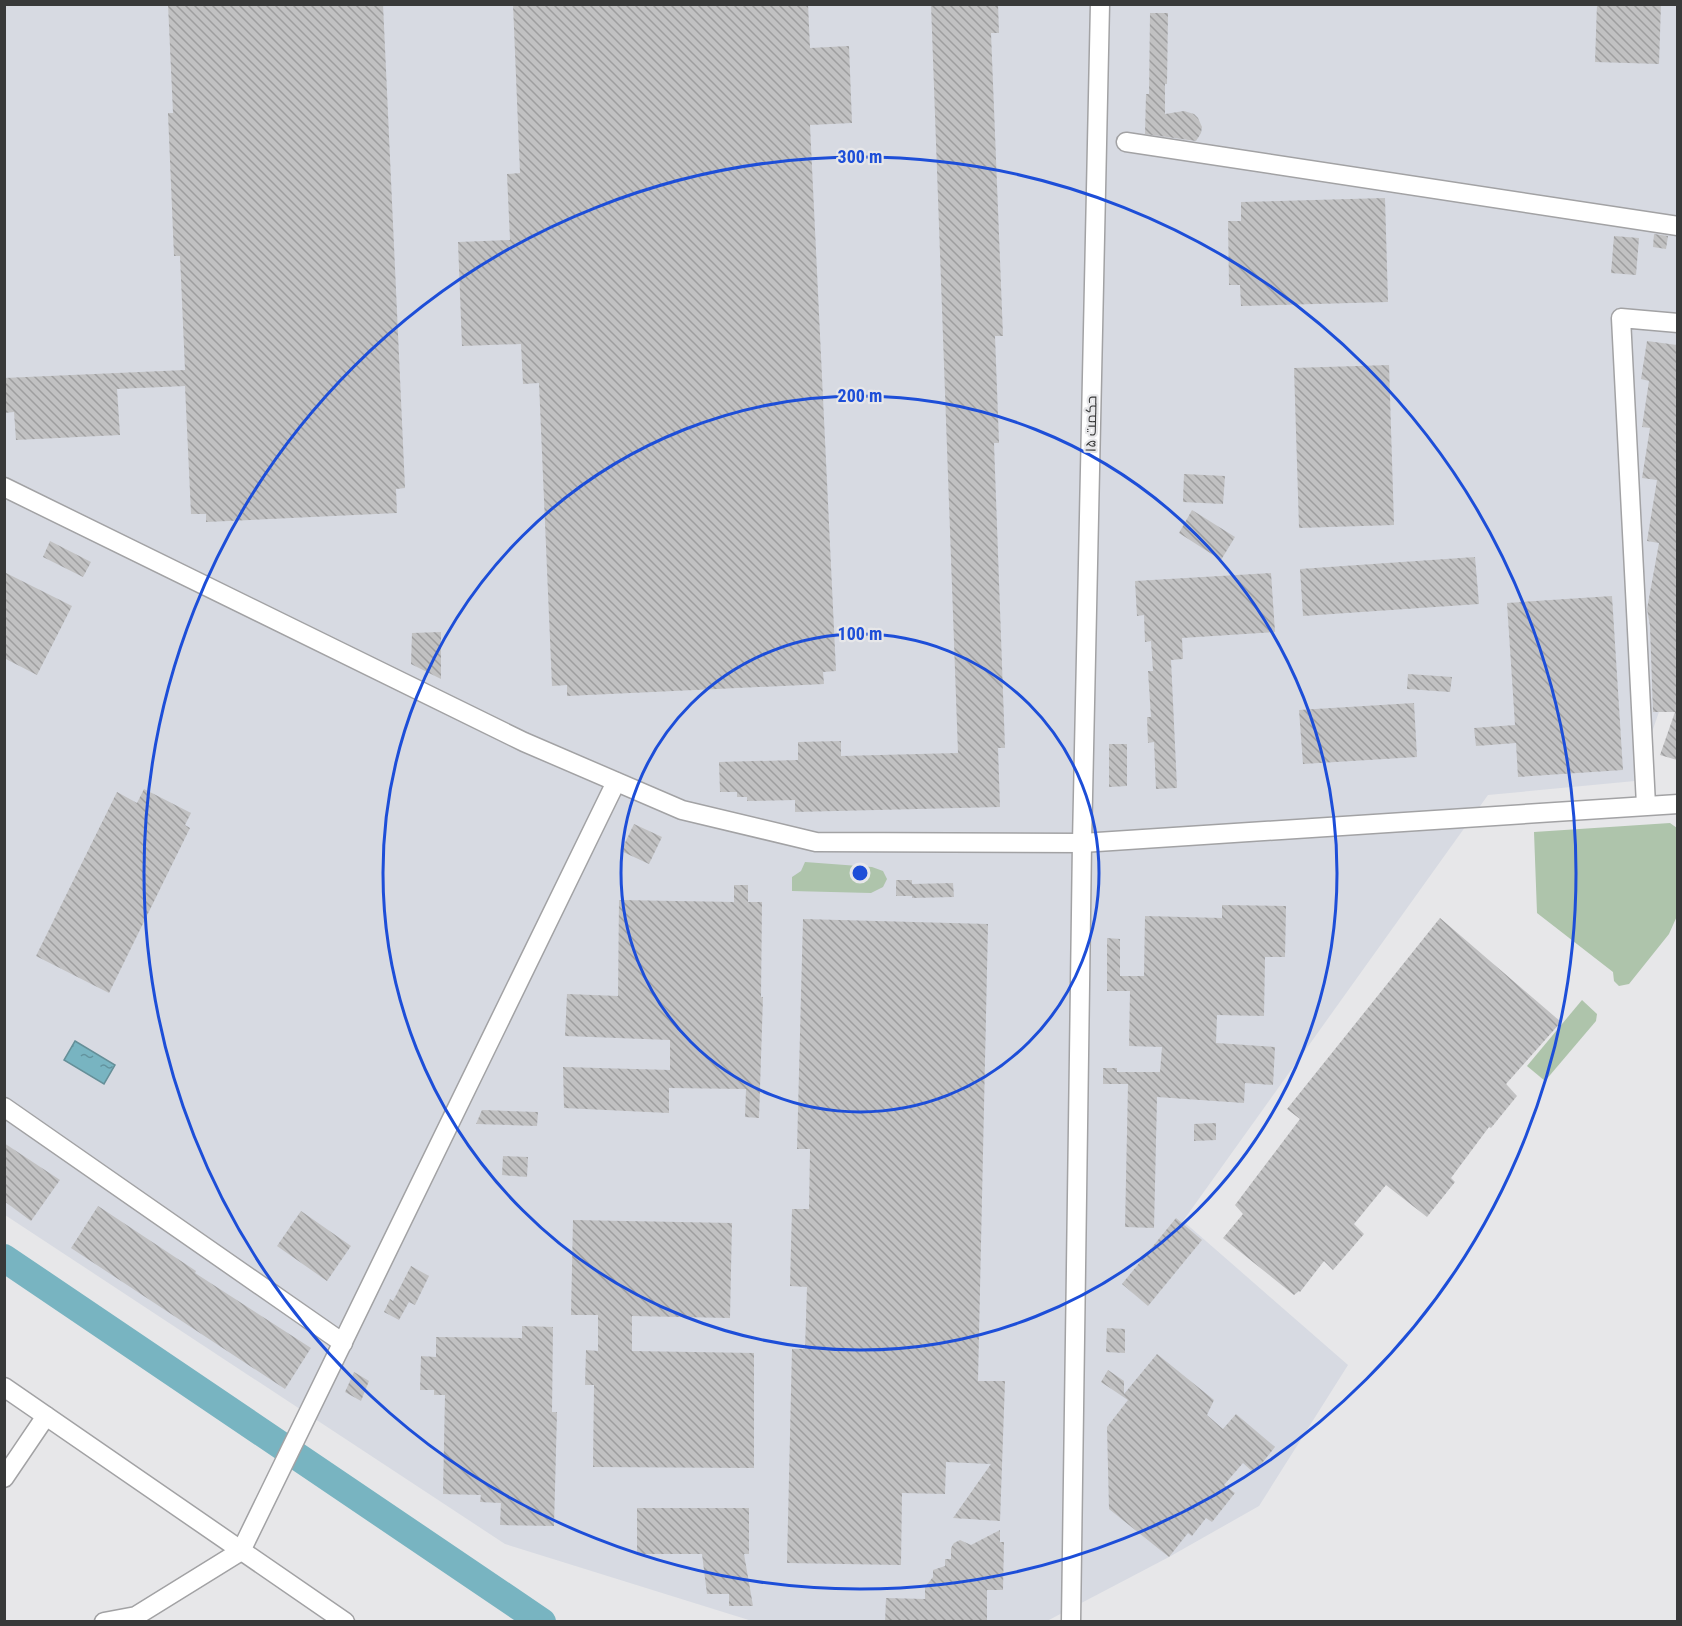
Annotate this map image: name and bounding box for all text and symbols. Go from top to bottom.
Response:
text: 300 m [838,146,882,167]
text: 200 m [838,385,882,406]
street label: حکمت ۱۵ [1082,395,1100,453]
text: 100 m [838,623,882,644]
centre of rings [850,863,870,883]

